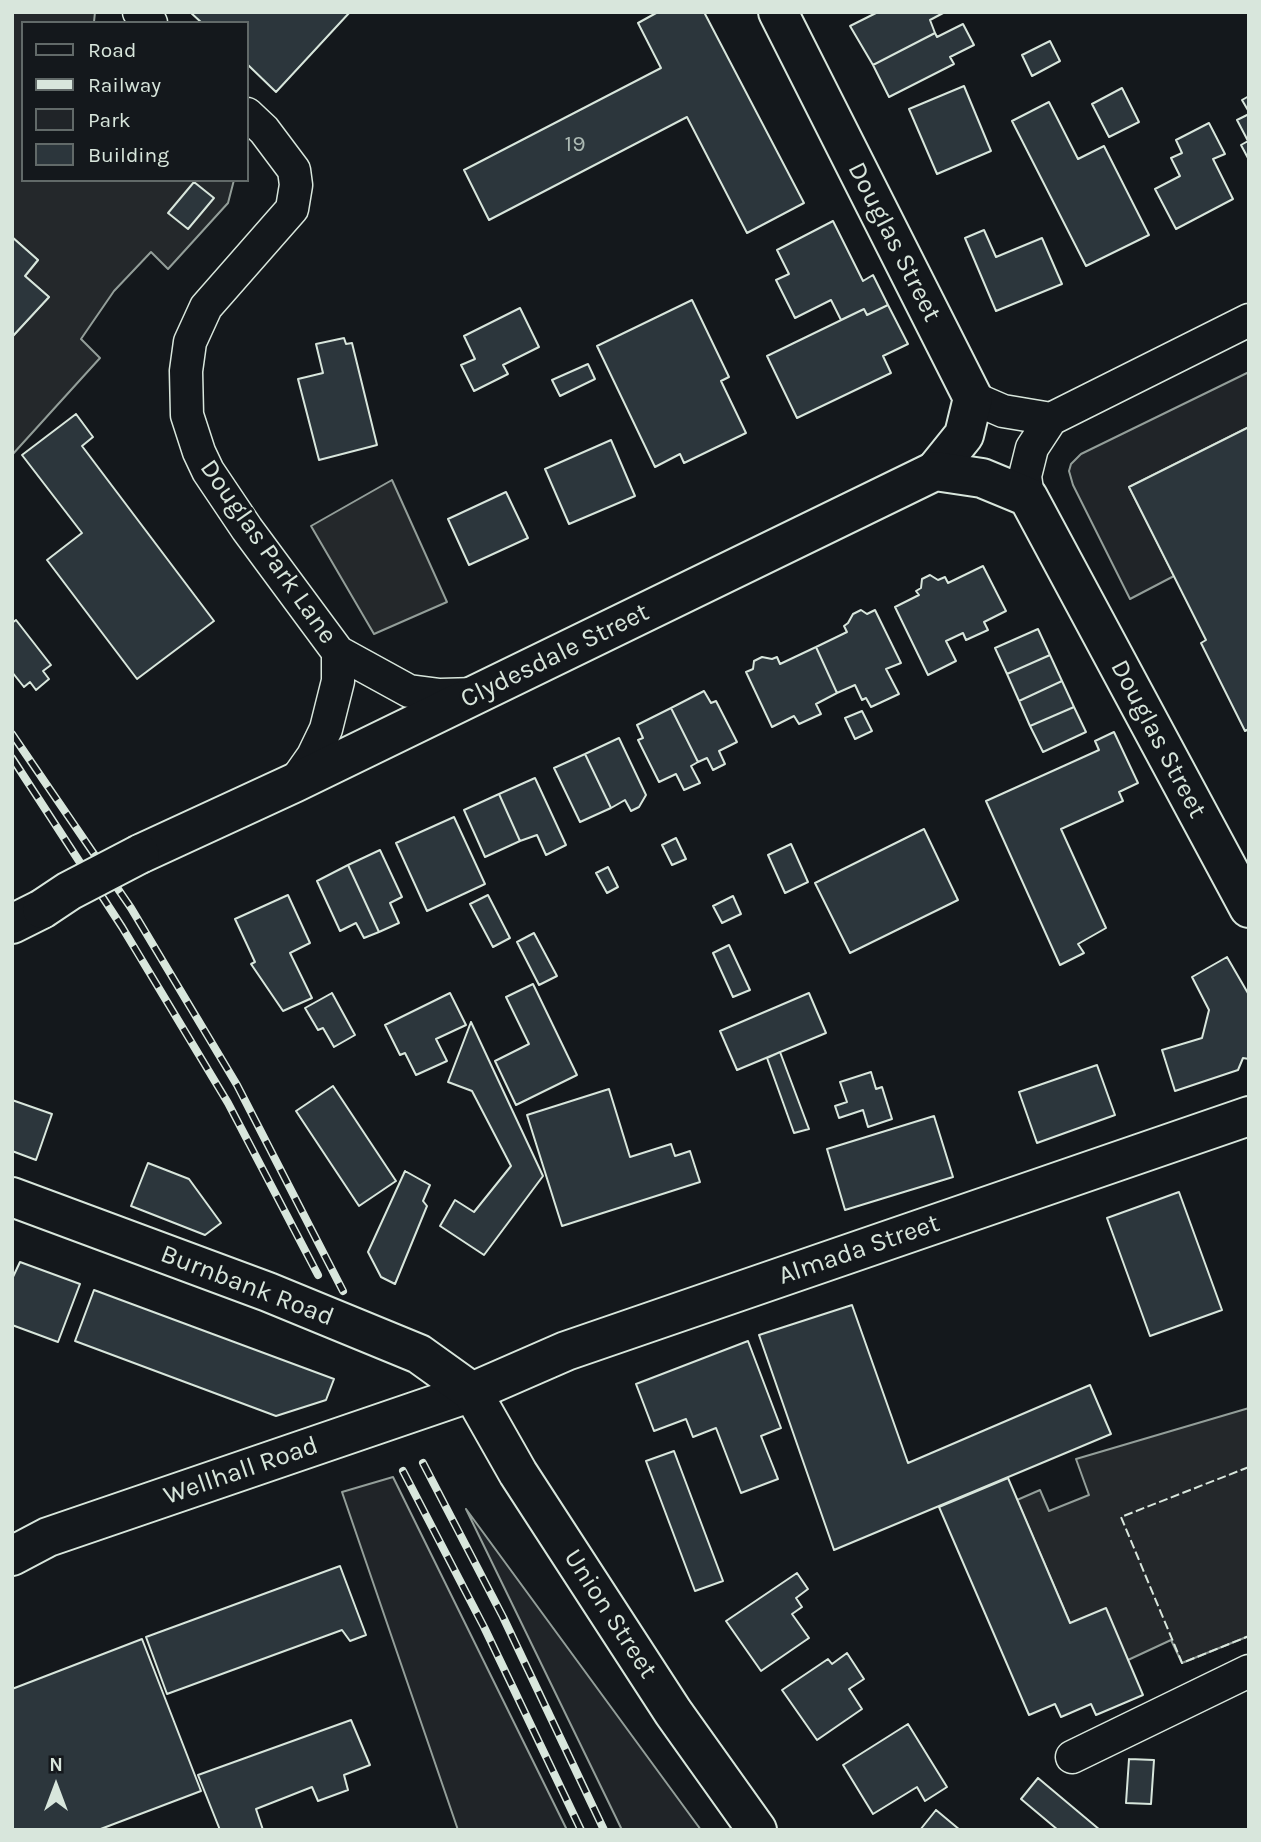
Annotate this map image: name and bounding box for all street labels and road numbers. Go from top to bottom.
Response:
street label: Douglas Street [840,157,948,327]
street label: Douglas Park Lane [193,454,343,650]
street label: Clydesdale Street [456,597,654,715]
street label: Douglas Street [1103,655,1213,823]
street label: Almada Street [774,1208,944,1292]
street label: Burnbank Road [156,1239,338,1333]
street label: Wellhall Road [160,1430,322,1512]
street label: Union Street [557,1543,663,1685]

